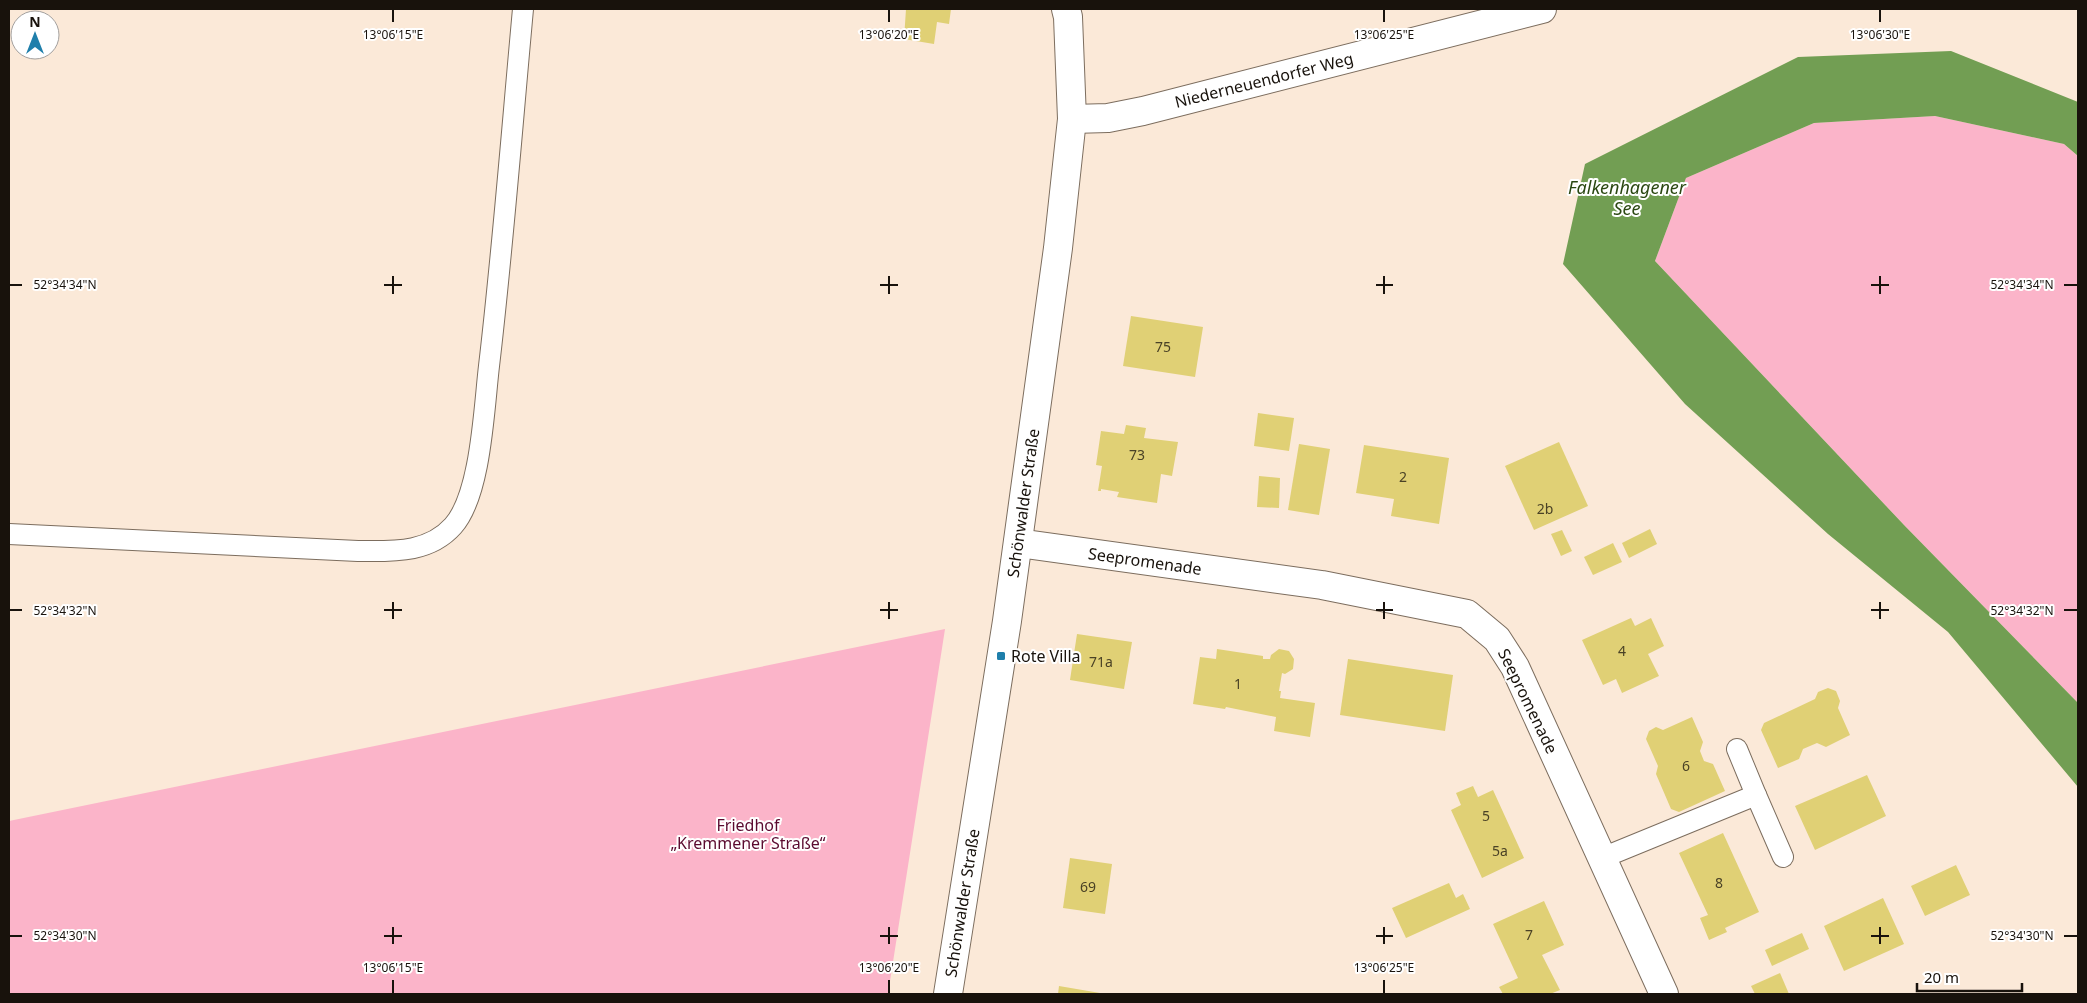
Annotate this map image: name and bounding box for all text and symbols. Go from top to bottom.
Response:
north arrow [10,10,60,60]
text: N [29,12,41,31]
text: 13°06'15"E [363,26,423,43]
text: 13°06'20"E [859,26,919,43]
text: 13°06'25"E [1354,26,1414,43]
text: 13°06'30"E [1850,26,1910,43]
street label: Niederneuendorfer Weg [1172,47,1356,113]
water label: Falkenhagener See [1568,175,1687,220]
text: 52°34'34"N [33,276,97,293]
text: 52°34'34"N [1990,276,2054,293]
house number: 75 [1155,337,1171,356]
street label: Schönwalder Straße [1002,427,1044,579]
house number: 73 [1129,445,1145,464]
house number: 2 [1399,467,1407,486]
house number: 2b [1537,499,1553,518]
street label: Seepromenade [1087,542,1203,580]
text: 52°34'32"N [33,602,97,619]
text: 52°34'32"N [1990,602,2054,619]
house number: 4 [1618,641,1626,660]
place label: Rote Villa [1011,645,1081,667]
street label: Seepromenade [1493,645,1563,757]
marker: Rote Villa [995,650,1007,662]
house number: 71a [1089,652,1113,671]
house number: 1 [1234,674,1242,693]
house number: 6 [1682,756,1690,775]
house number: 5 [1482,806,1490,825]
park label: Friedhof „Kremmener Straße“ [670,814,826,854]
street label: Schönwalder Straße [939,827,985,979]
house number: 5a [1492,841,1508,860]
house number: 8 [1715,873,1723,892]
house number: 69 [1080,877,1096,896]
house number: 7 [1525,925,1533,944]
text: 52°34'30"N [33,927,97,944]
text: 52°34'30"N [1990,927,2054,944]
text: 13°06'15"E [363,959,423,976]
text: 13°06'20"E [859,959,919,976]
text: 13°06'25"E [1354,959,1414,976]
scale bar [1917,960,2022,992]
text: 20 m [1924,967,1959,987]

